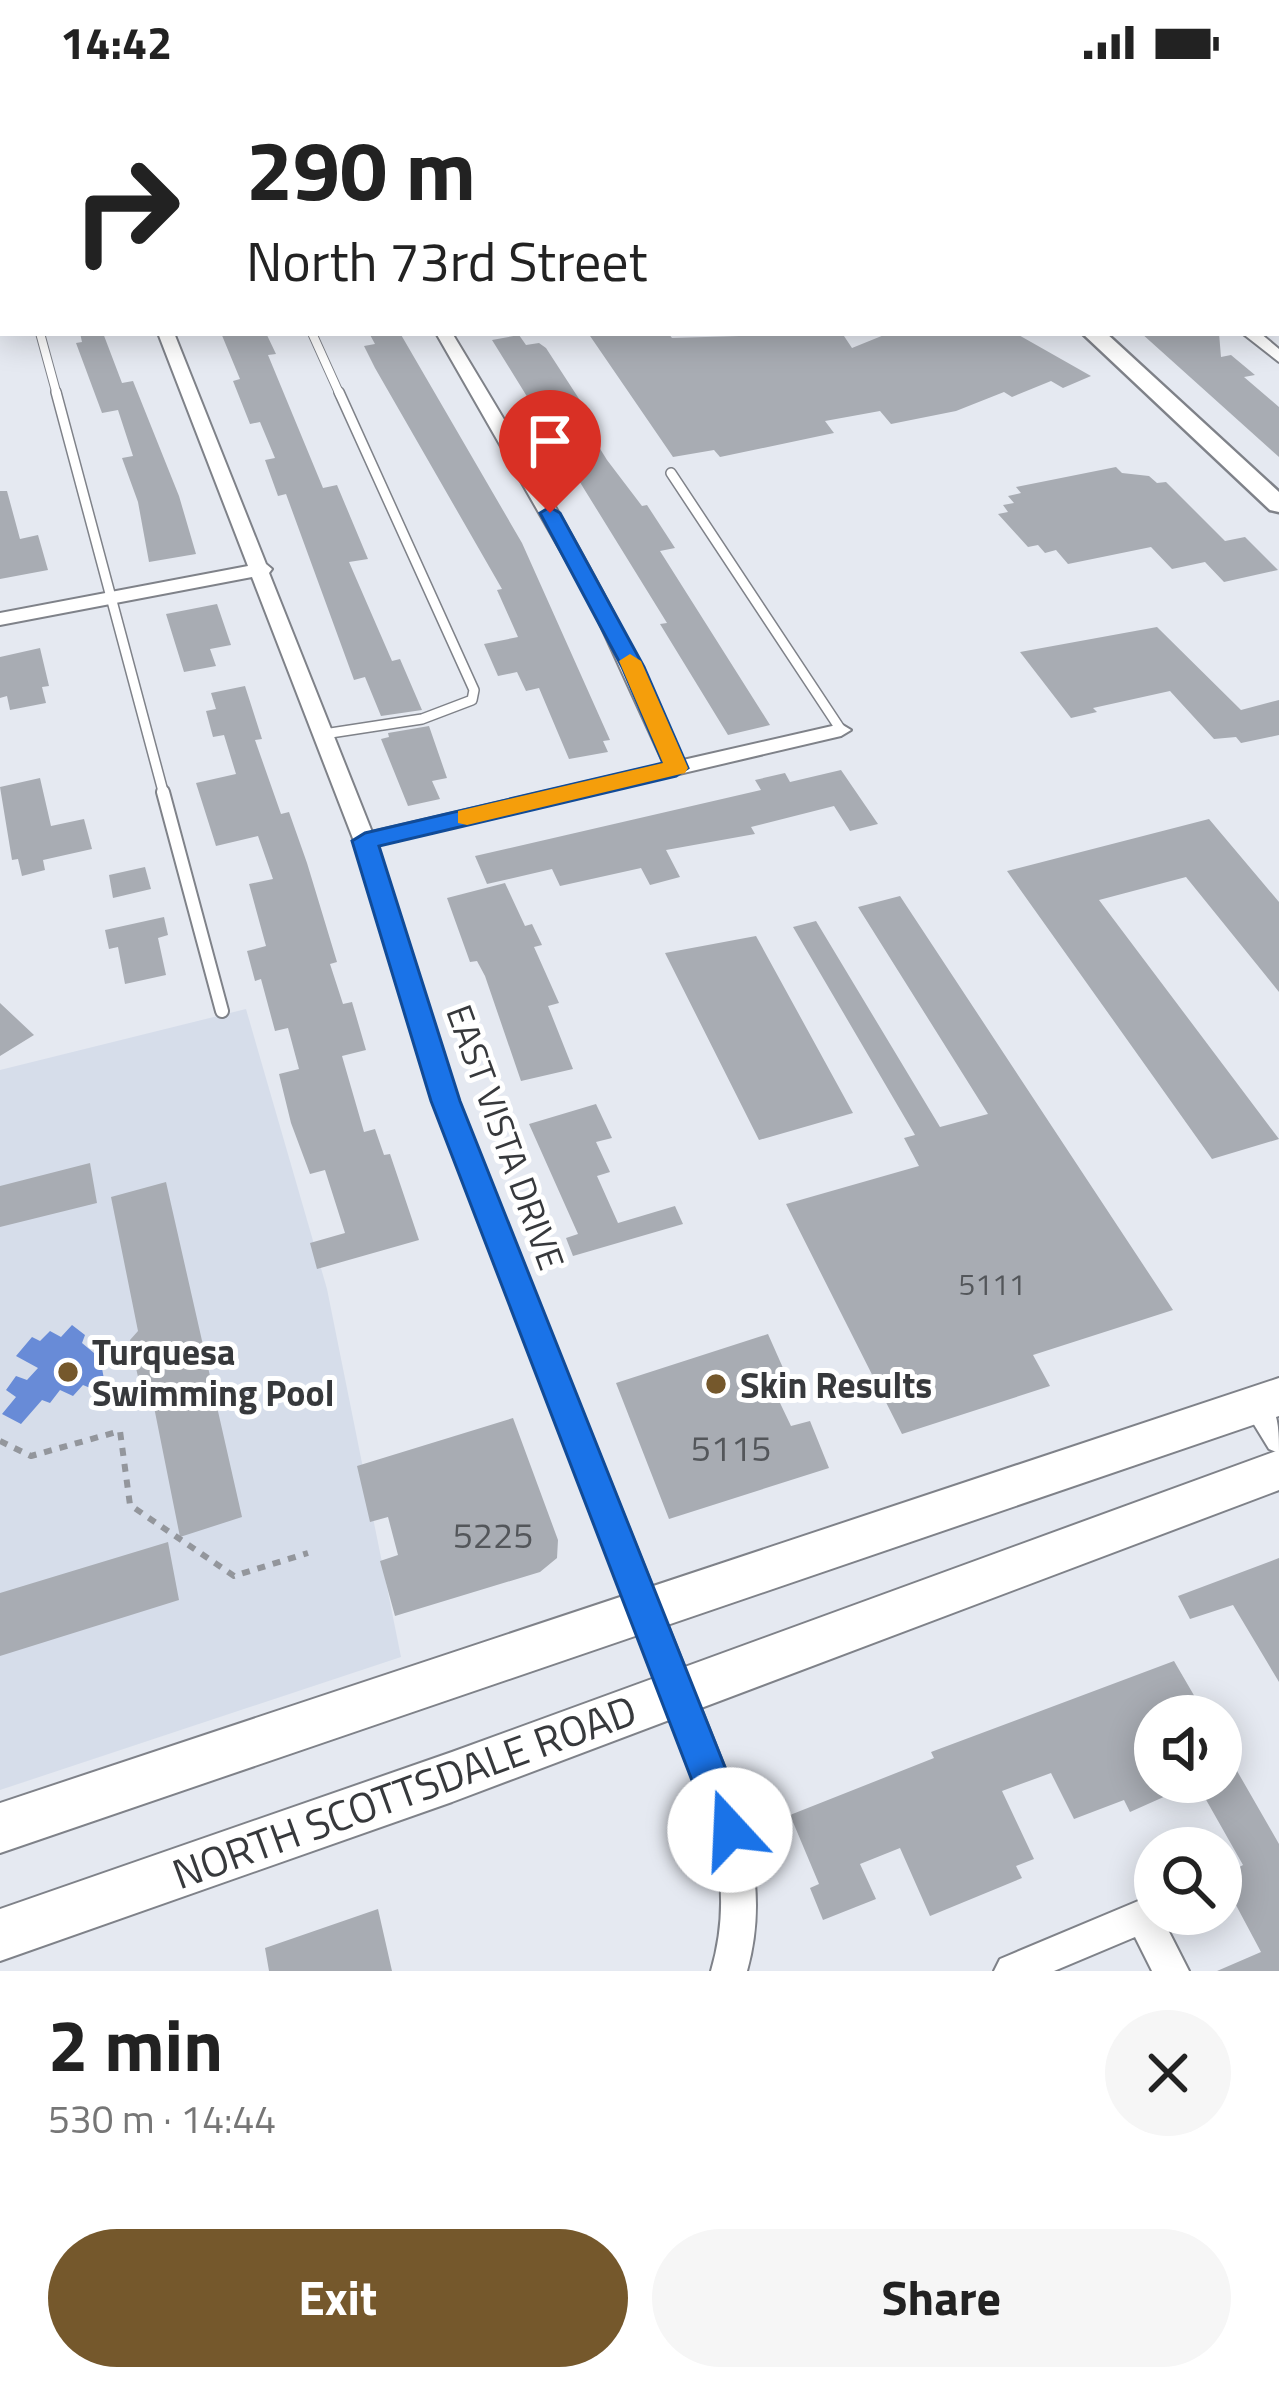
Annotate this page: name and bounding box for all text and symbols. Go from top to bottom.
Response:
text: 14:42 [60,8,172,76]
text: 290 m [246,105,476,233]
icon: right [48,132,204,288]
text: North 73rd Street [246,220,647,302]
pin [499,390,601,513]
icon: arrive [517,408,583,474]
street label: EAST VISTA DRIVE [433,997,579,1277]
house number: 5111 [958,1261,1026,1307]
place label: Turquesa Swimming Pool [92,1324,334,1420]
place label: Skin Results [740,1357,932,1412]
marker: Turquesa Swimming Pool [55,1359,81,1385]
marker: Skin Results [703,1371,729,1397]
house number: 5115 [691,1420,771,1475]
house number: 5225 [453,1507,533,1562]
street label: NORTH SCOTTSDALE ROAD [163,1677,645,1905]
map controls [1134,1695,1242,1935]
button: sound [1134,1695,1242,1803]
position arrow [667,1767,793,1893]
button: search [1134,1827,1242,1935]
text: 2 min [48,1989,223,2099]
button: close [1105,2010,1231,2136]
text: 530 m · 14:44 [48,2089,276,2148]
button: Exit [48,2229,628,2367]
button: Share [652,2229,1231,2367]

